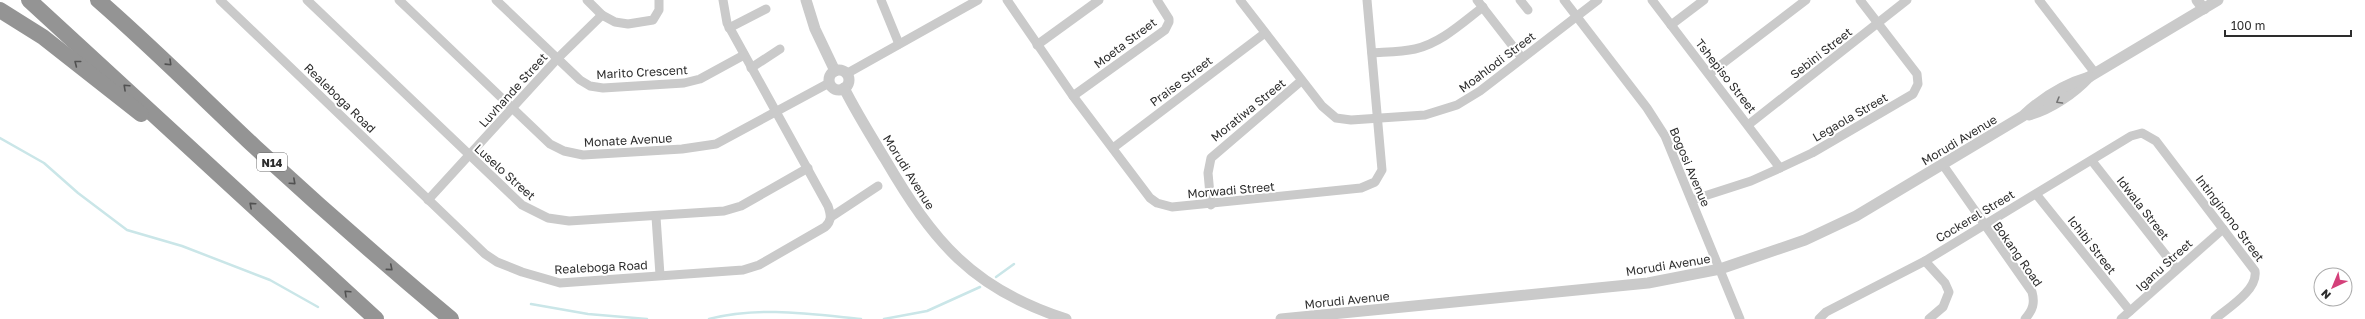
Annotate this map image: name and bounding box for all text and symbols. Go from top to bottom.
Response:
scale bar [2225,12,2351,38]
street label: Moeta Street [1091,14,1159,71]
text: 100 m [2231,18,2265,33]
street label: Sebini Street [1787,24,1855,82]
street label: Moahlodi Street [1456,28,1538,96]
street label: Tshepiso Street [1692,36,1760,116]
street label: Luvhande Street [476,50,550,130]
street label: Praise Street [1147,53,1215,109]
one-way arrow [164,58,172,66]
street label: Realeboga Road [301,60,379,136]
one-way arrow [74,61,81,68]
street label: Marito Crescent [596,62,688,82]
street label: Moratiwa Street [1208,75,1288,145]
one-way arrow [123,84,131,92]
street label: Legaola Street [1810,89,1890,145]
one-way arrow [2055,96,2063,103]
street label: Morudi Avenue [1919,112,2000,168]
street label: Bogosi Avenue [1667,125,1713,209]
street label: Monate Avenue [583,130,673,150]
street label: Morudi Avenue [880,132,938,212]
street label: Luselo Street [472,141,539,203]
road number: N14 [257,153,287,171]
street label: Intinginono Street [2193,172,2268,264]
street label: Idwala Street [2114,173,2173,243]
one-way arrow [289,177,296,184]
street label: Morwadi Street [1187,179,1276,201]
street label: Cockerel Street [1933,186,2017,245]
one-way arrow [249,203,256,210]
street label: Ichibi Street [2065,213,2120,277]
street label: Bokang Road [1990,219,2046,289]
street label: Iganu Street [2133,236,2196,294]
street label: Morudi Avenue [1625,251,1711,279]
street label: Realeboga Road [554,257,648,277]
one-way arrow [386,264,393,271]
north arrow [2313,267,2353,307]
text: N [2318,287,2333,302]
street label: Morudi Avenue [1304,288,1390,312]
one-way arrow [345,290,352,297]

